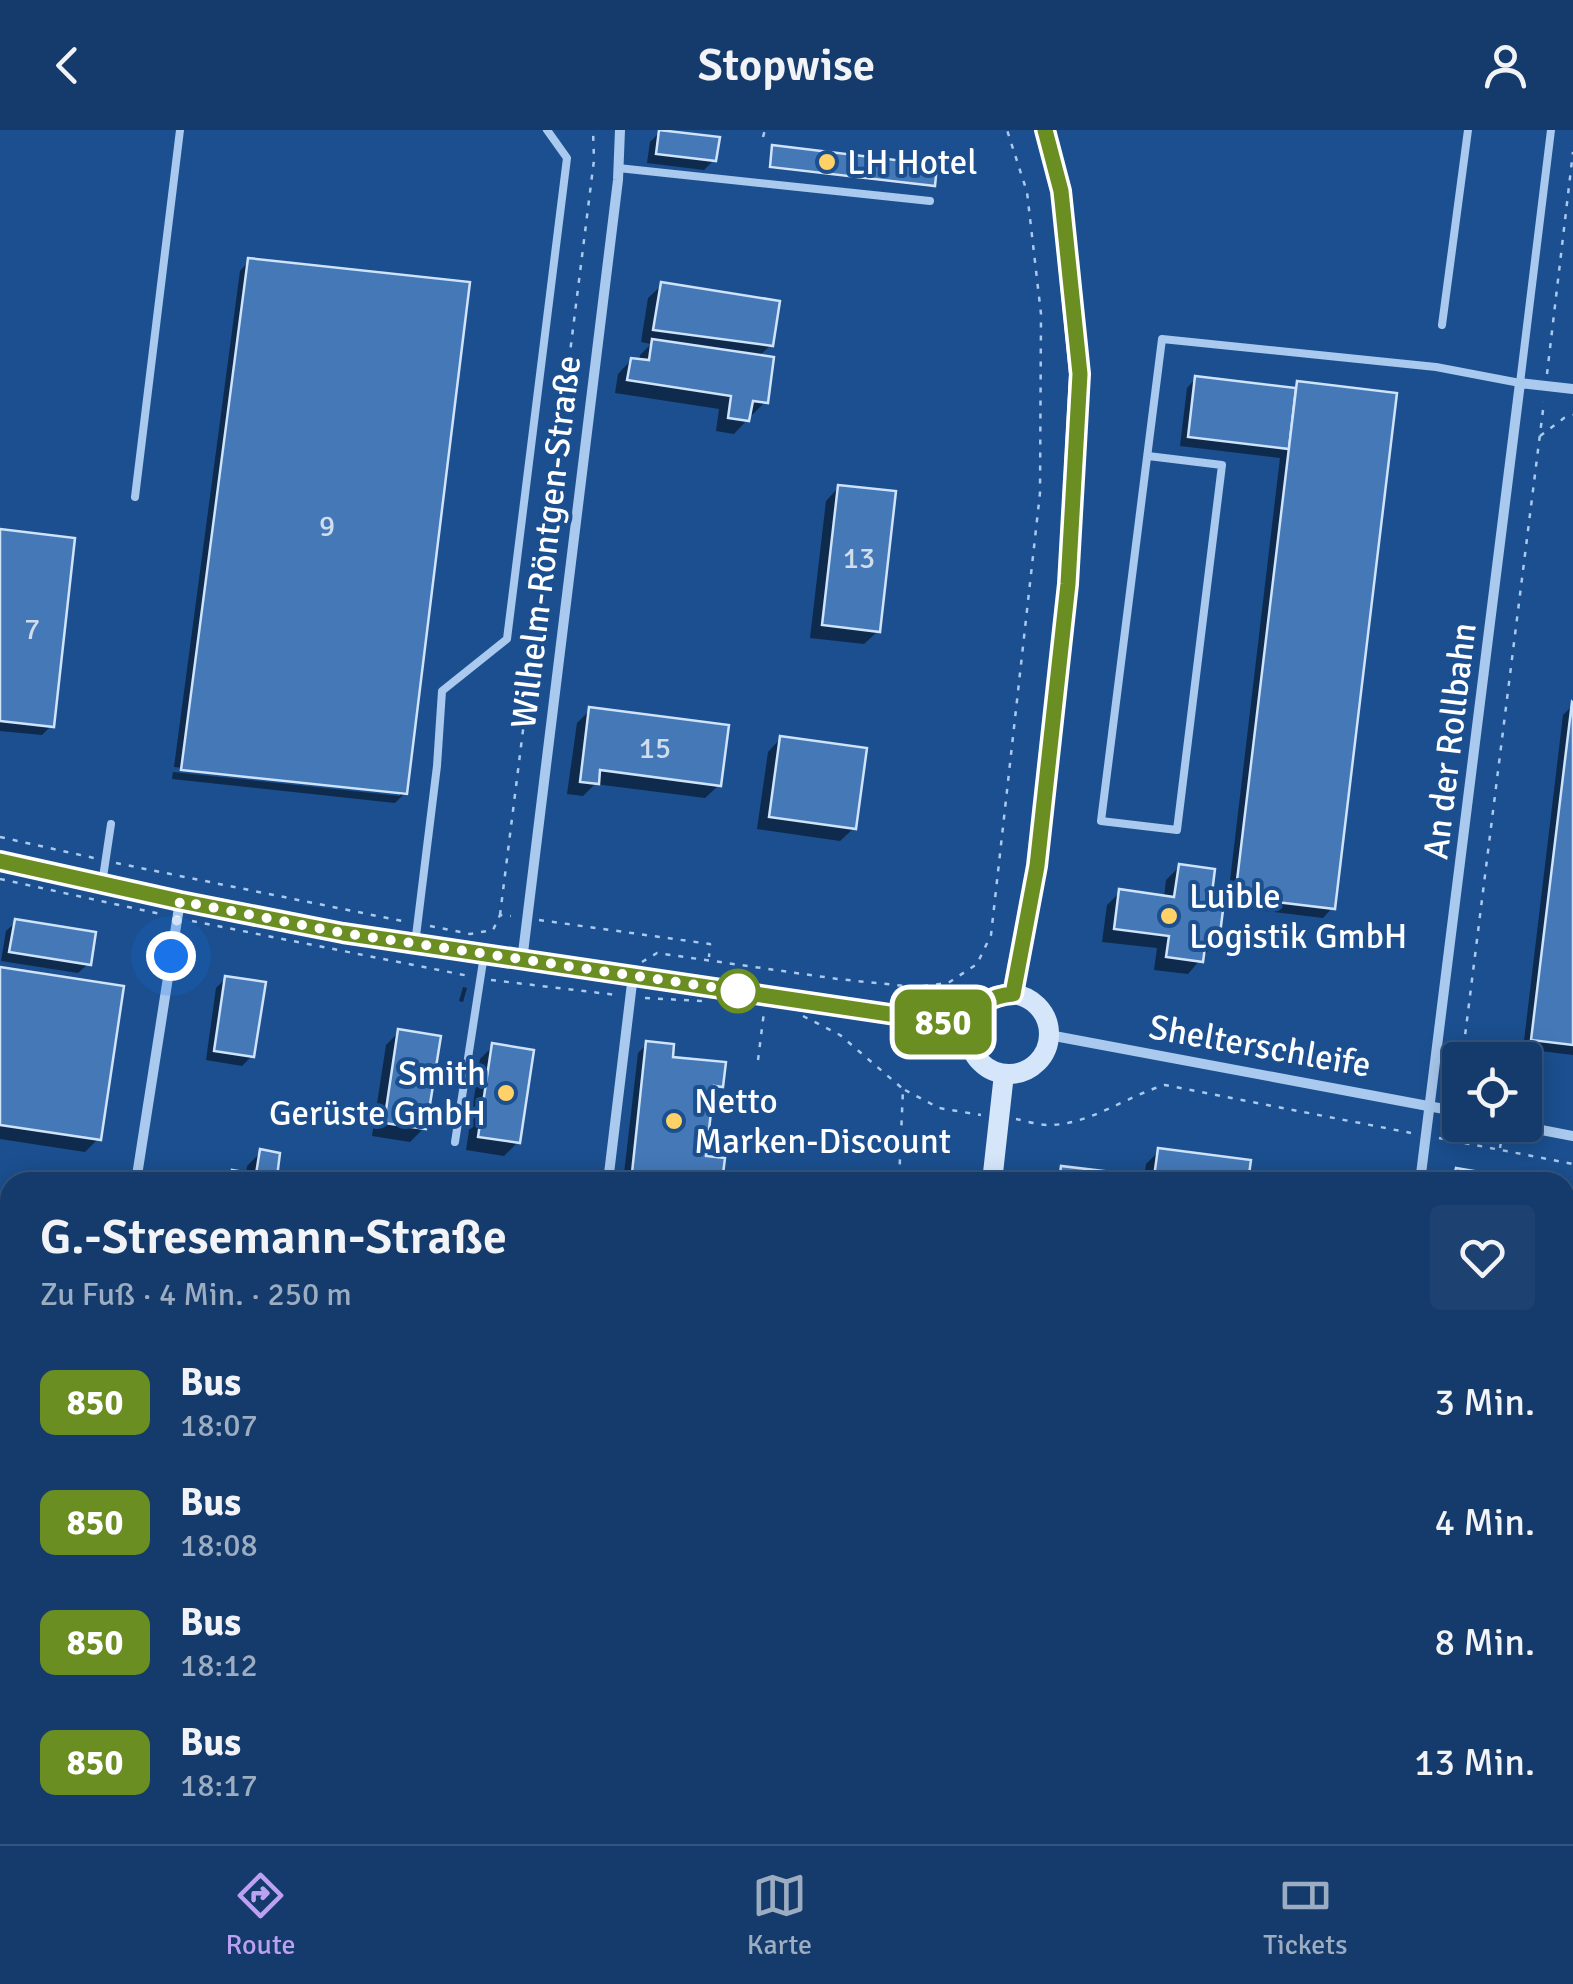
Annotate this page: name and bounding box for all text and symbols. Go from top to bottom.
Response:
icon: back [40,38,95,93]
text: Stopwise [698,38,875,93]
icon: person [1478,38,1533,93]
place label: LH Hotel [847,141,977,184]
marker: LH Hotel [816,151,838,173]
street label: Wilhelm-Röntgen-Straße [502,353,590,731]
house number: 9 [319,508,335,545]
house number: 13 [843,540,875,577]
house number: 7 [24,611,40,648]
street label: An der Rollbahn [1414,620,1486,862]
house number: 15 [639,730,671,767]
place label: Luible Logistik GmbH [1189,875,1407,958]
marker: Luible Logistik GmbH [1158,905,1180,927]
your location [146,931,196,981]
unlabelled marker [717,970,759,1012]
line badge: 850 [886,990,1000,1054]
text: 850 [915,1001,971,1044]
street label: Shelterschleife [1146,1005,1374,1087]
map controls [1442,1042,1542,1142]
button: locate [1442,1042,1542,1142]
place label: Smith Gerüste GmbH [269,1052,486,1135]
place label: Netto Marken-Discount [694,1080,951,1163]
marker: Smith Gerüste GmbH [495,1082,517,1104]
marker: Netto Marken-Discount [663,1110,685,1132]
button: heart [1430,1205,1535,1310]
text: G.-Stresemann-Straße [40,1208,507,1267]
text: Zu Fuß · 4 Min. · 250 m [40,1275,352,1314]
text: Bus [180,1359,241,1406]
text: 3 Min. [1434,1379,1535,1426]
text: 850 [67,1381,123,1424]
text: 18:07 [180,1406,258,1445]
text: Bus [180,1479,241,1526]
text: 4 Min. [1434,1499,1535,1546]
text: 850 [67,1501,123,1544]
text: 18:08 [180,1526,258,1565]
text: Bus [180,1599,241,1646]
text: 8 Min. [1434,1619,1535,1666]
text: 850 [67,1621,123,1664]
text: 18:12 [180,1646,258,1685]
text: Bus [180,1719,241,1766]
text: 13 Min. [1414,1739,1535,1786]
text: 850 [67,1741,123,1784]
text: 18:17 [180,1766,258,1805]
tab: Route [226,1868,296,1962]
tab: Karte [747,1868,812,1962]
tab: Tickets [1263,1868,1347,1962]

